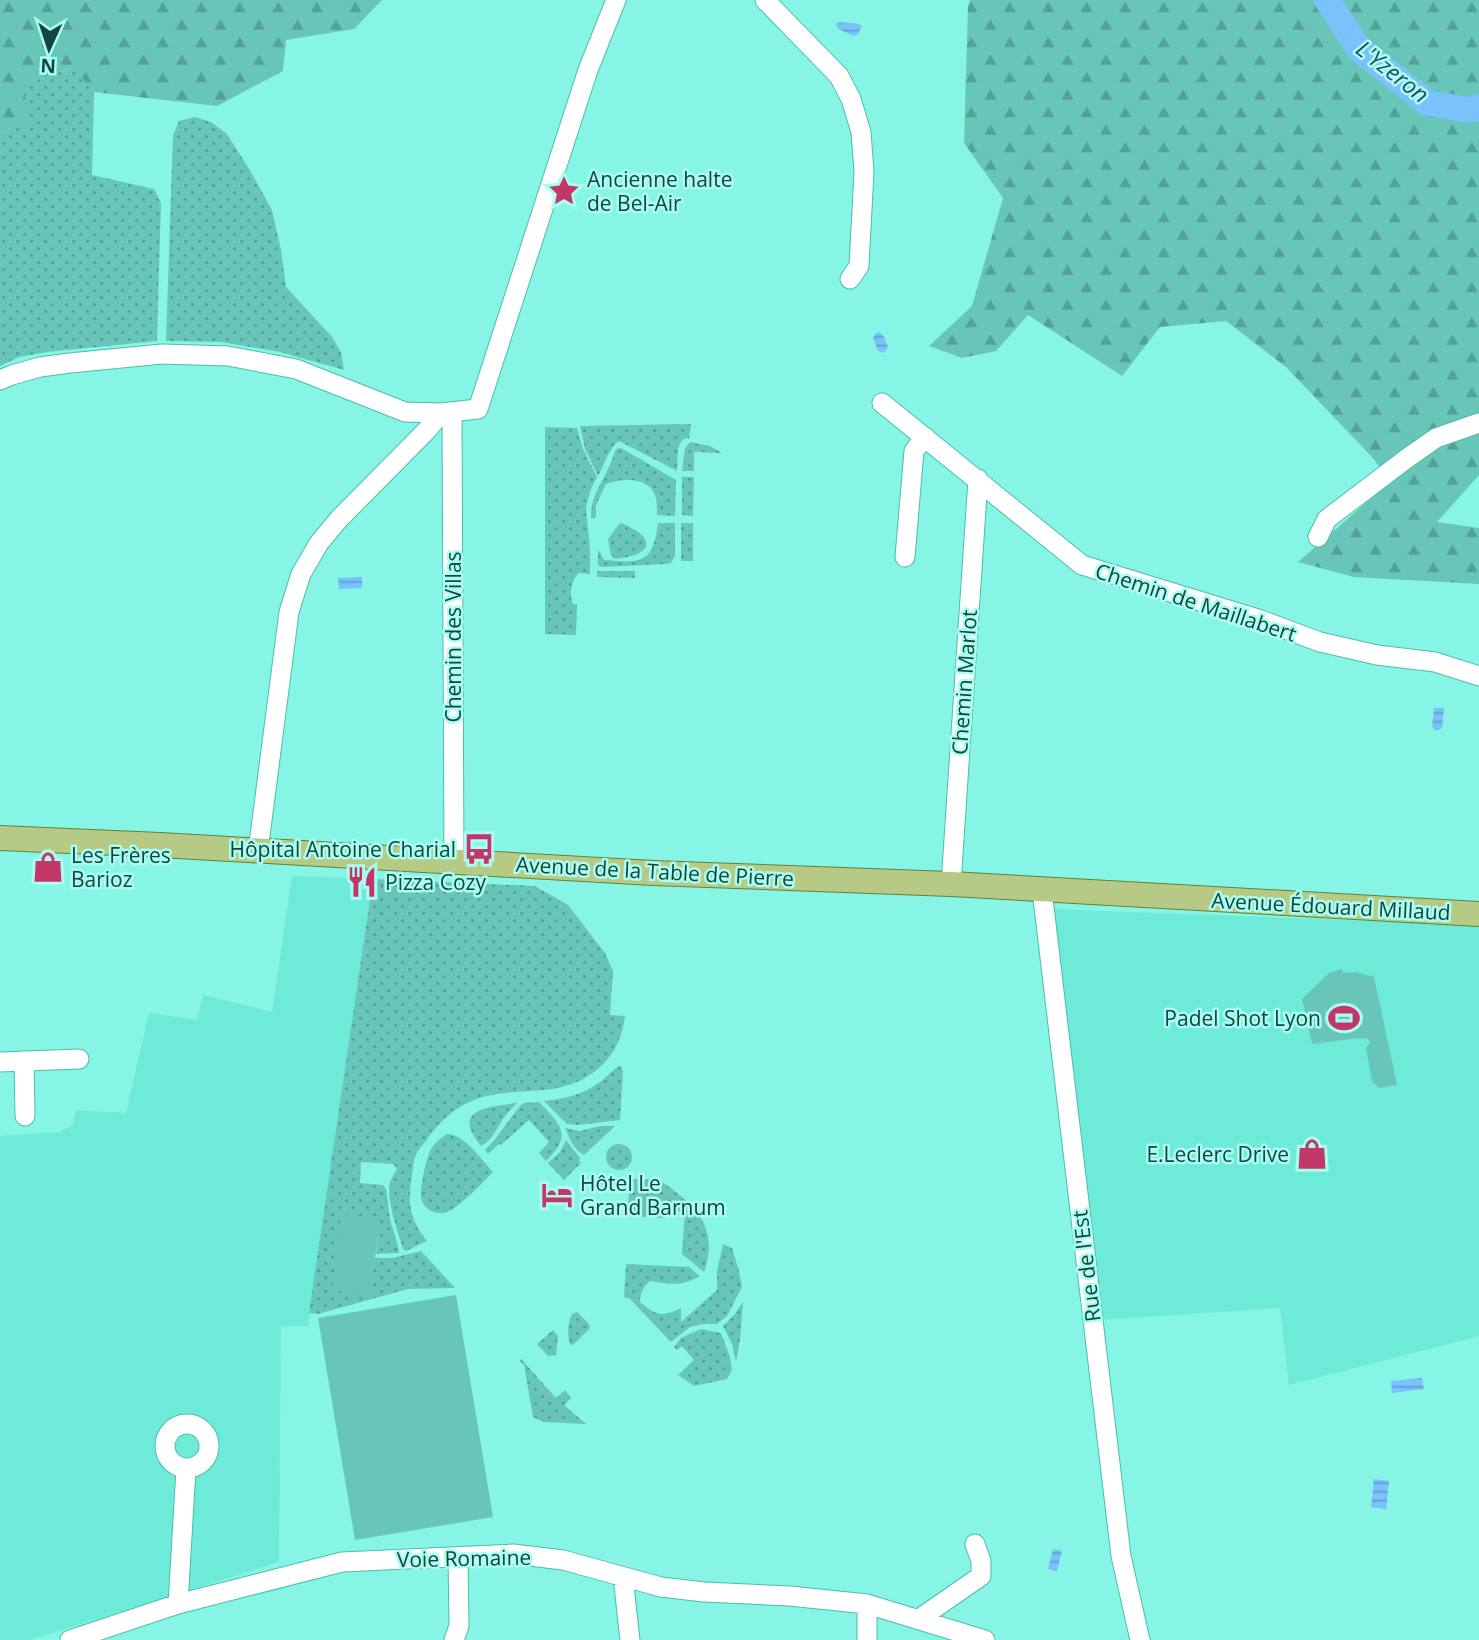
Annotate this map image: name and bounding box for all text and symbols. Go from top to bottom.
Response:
north arrow [14,14,84,84]
water label: L'Yzeron [1350,32,1436,110]
text: N [40,53,57,79]
place label: Ancienne halte de Bel-Air [587,165,732,217]
place icon: Ancienne halte de Bel-Air [547,174,581,208]
street label: Chemin des Villas [439,551,467,723]
street label: Chemin de Maillabert [1092,556,1300,648]
street label: Chemin Marlot [945,608,983,756]
bus stop icon: Hôpital Antoine Charial [462,832,496,866]
place label: Hôpital Antoine Charial [229,835,456,863]
place label: Les Frères Barioz [71,841,171,893]
shop icon: Les Frères Barioz [31,850,65,884]
street label: Avenue de la Table de Pierre [515,850,795,892]
restaurant icon: Pizza Cozy [345,865,379,899]
place label: Pizza Cozy [385,868,486,896]
street label: Avenue Édouard Millaud [1211,886,1451,926]
sports icon: Padel Shot Lyon [1327,1001,1361,1035]
place label: Padel Shot Lyon [1164,1004,1321,1032]
shop icon: E.Leclerc Drive [1295,1137,1329,1171]
place label: E.Leclerc Drive [1146,1140,1289,1168]
place label: Hôtel Le Grand Barnum [580,1169,726,1221]
hotel icon: Hôtel Le Grand Barnum [540,1178,574,1212]
street label: Rue de l'Est [1065,1209,1107,1323]
street label: Voie Romaine [397,1543,531,1573]

